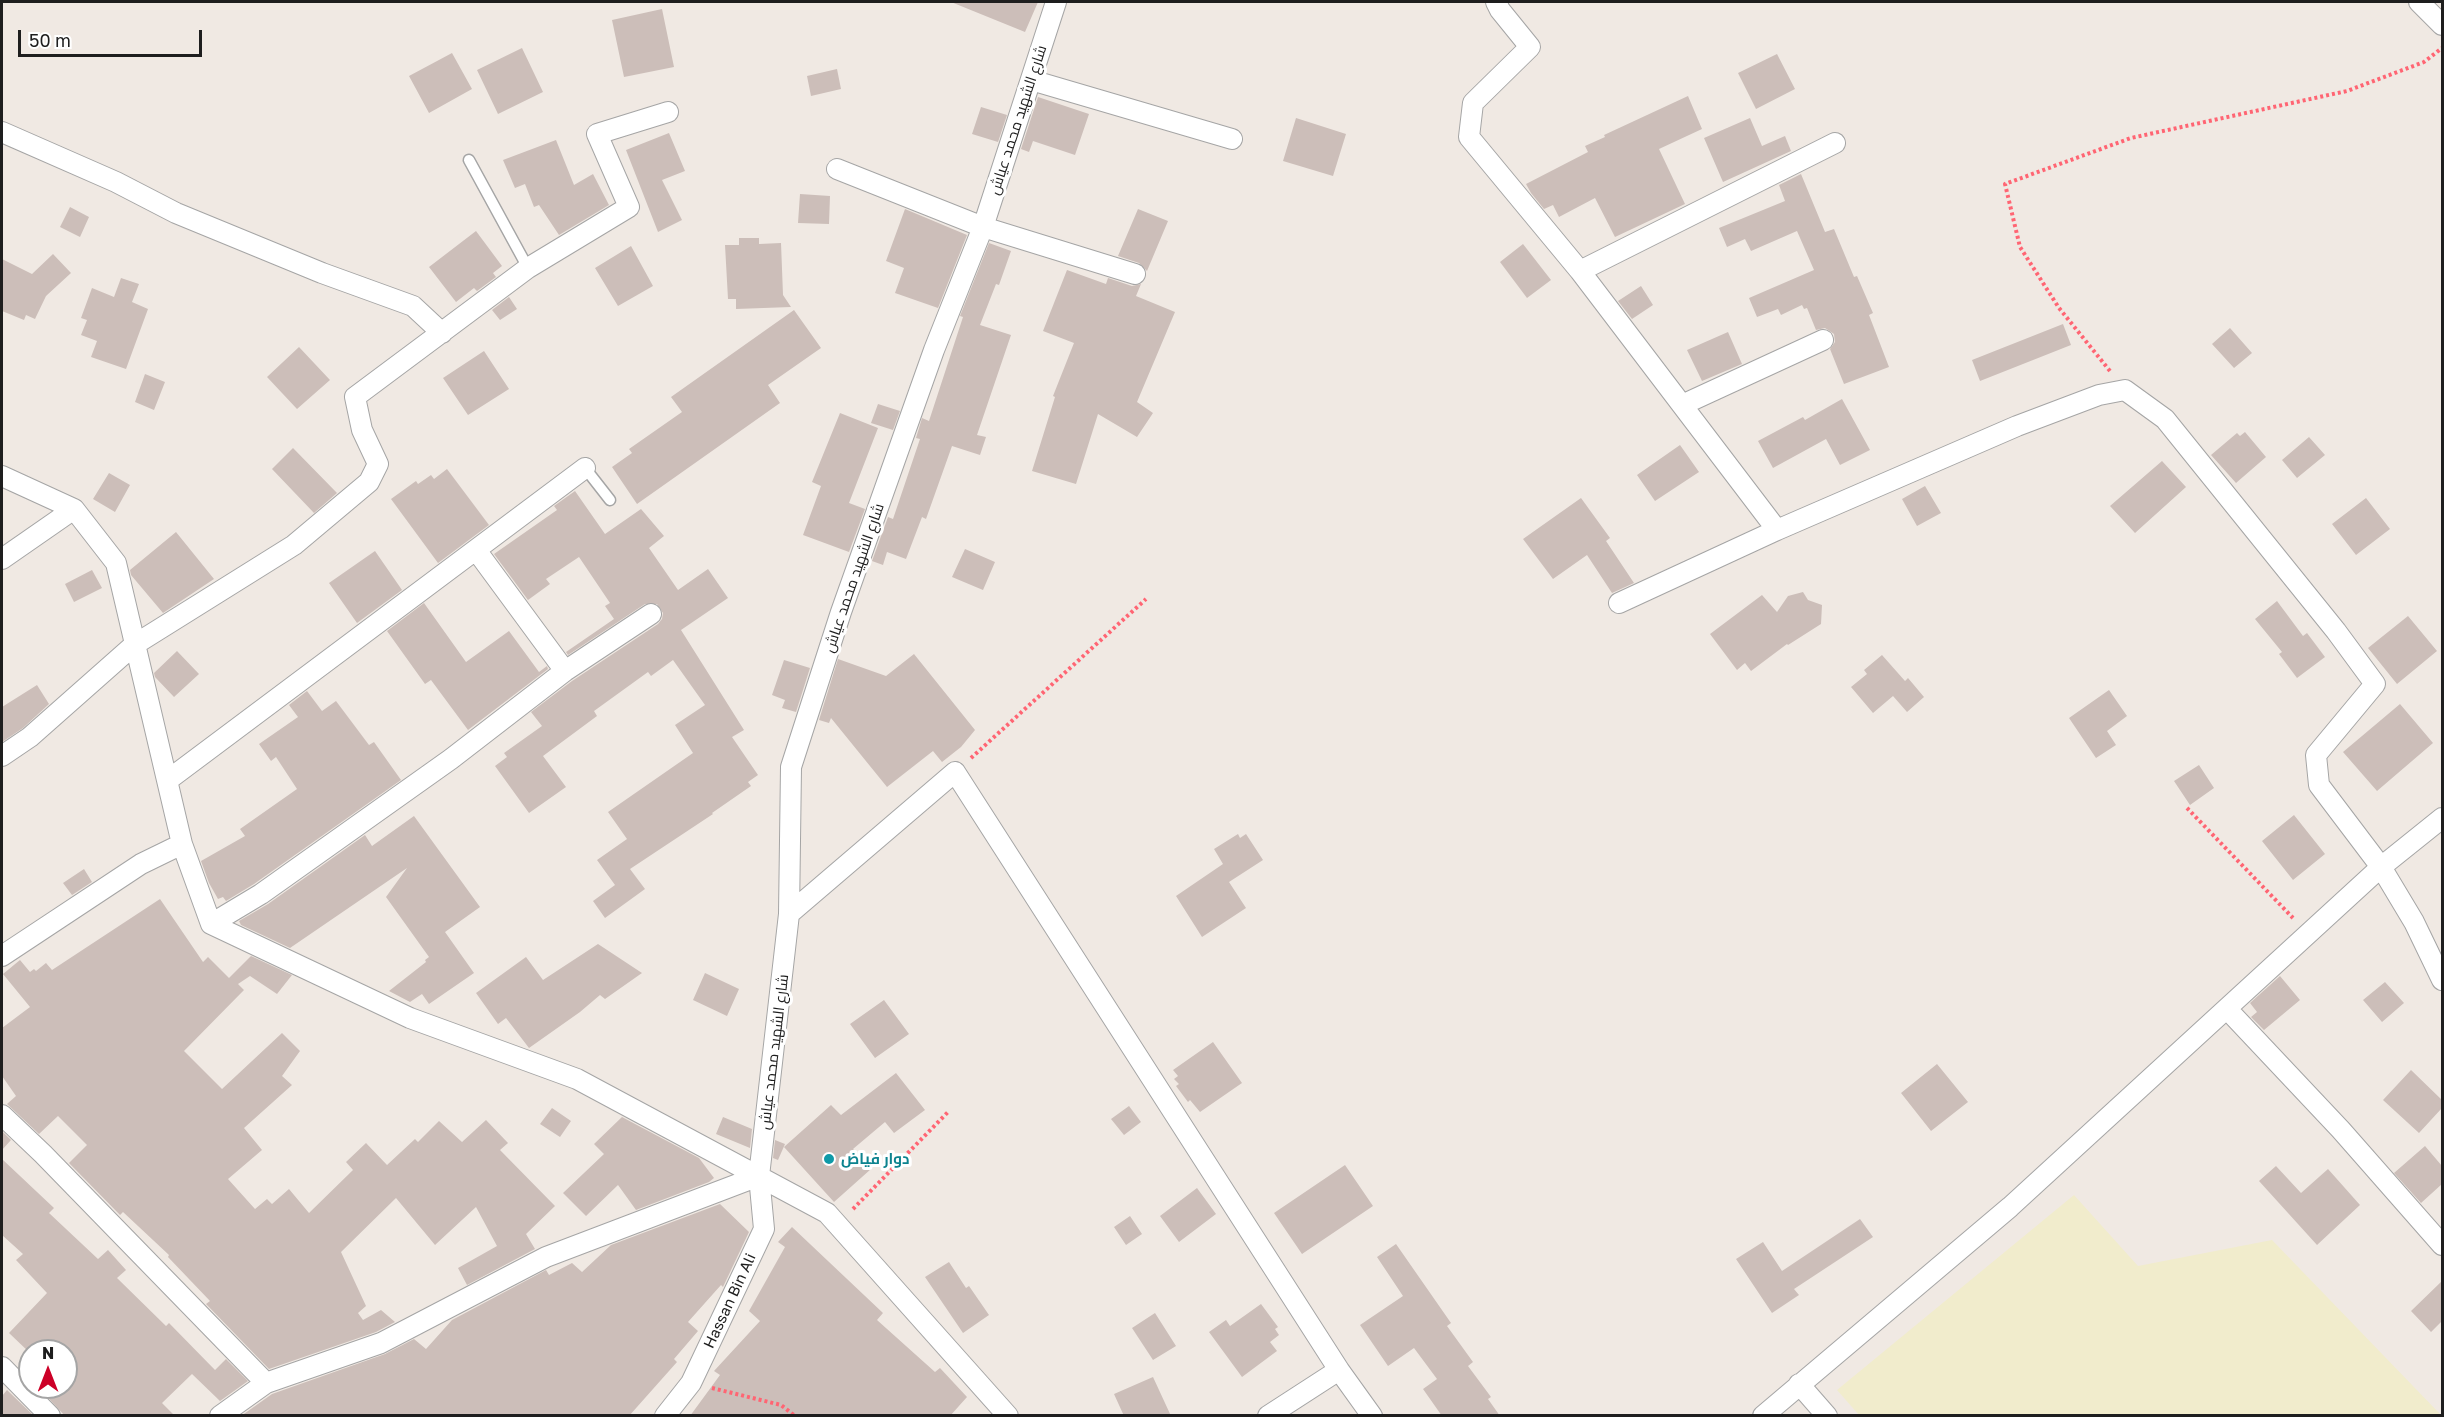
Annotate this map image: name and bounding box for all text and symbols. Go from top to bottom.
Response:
scale bar [21,18,206,56]
text: 50 m [29,29,71,51]
street label: شارع الشهيد محمد عياش [985,43,1051,197]
street label: شارع الشهيد محمد عياش [820,501,888,655]
street label: شارع الشهيد محمد عياش [756,973,792,1131]
place label: دوار فياض [841,1150,909,1168]
marker: دوار فياض [822,1152,836,1166]
street label: Hassan Bin Ali [700,1251,760,1351]
north arrow [18,1339,78,1399]
text: N [42,1343,54,1363]

